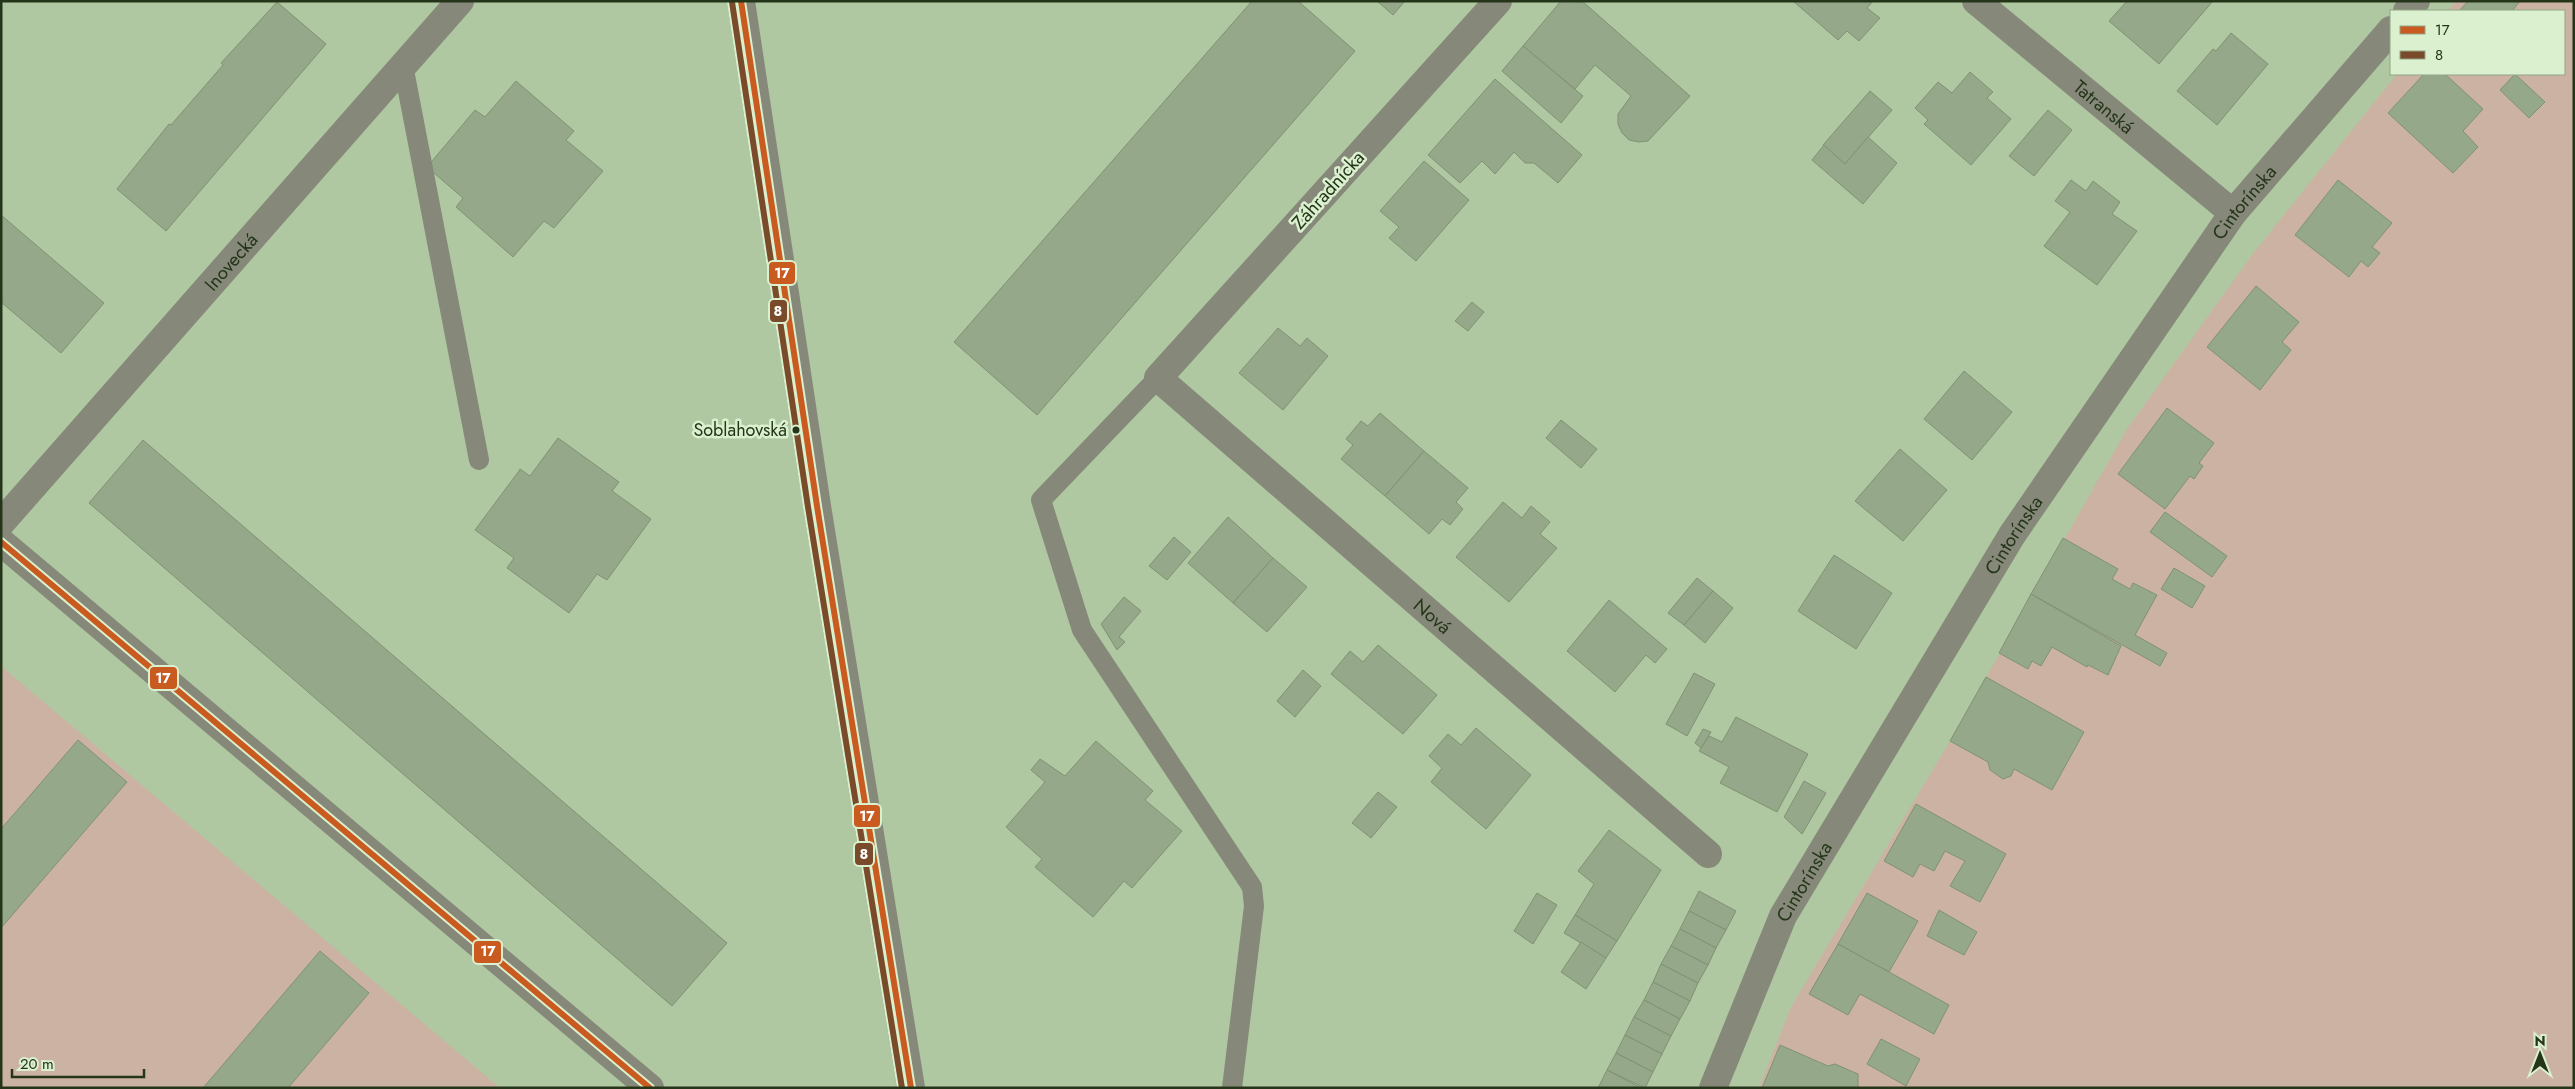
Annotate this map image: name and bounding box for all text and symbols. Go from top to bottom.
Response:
legend [2390,10,2565,75]
text: 17 [2435,19,2450,41]
text: 8 [2435,44,2443,66]
street label: Tatranská [2068,73,2140,140]
street label: Záhradnícka [1285,145,1371,235]
street label: Cintorínska [2205,159,2282,245]
street label: Inovecká [198,227,264,297]
line badge: 17 [768,261,796,285]
text: 17 [774,263,790,283]
line badge: 8 [769,299,788,323]
text: 8 [774,301,783,321]
place label: Soblahovská [693,417,787,443]
marker: Soblahovská [791,425,801,435]
street label: Cintorínska [1978,490,2049,580]
street label: Nová [1408,592,1458,640]
line badge: 17 [149,666,178,690]
text: 17 [155,668,171,688]
line badge: 17 [853,804,881,828]
text: 17 [859,806,875,826]
street label: Cintorínska [1769,836,1838,927]
line badge: 8 [854,842,874,866]
text: 8 [860,844,869,864]
line badge: 17 [473,940,502,964]
text: 17 [480,941,496,961]
north arrow [2515,1029,2565,1079]
text: N [2534,1031,2546,1051]
scale bar [12,1046,145,1078]
text: 20 m [20,1053,54,1075]

